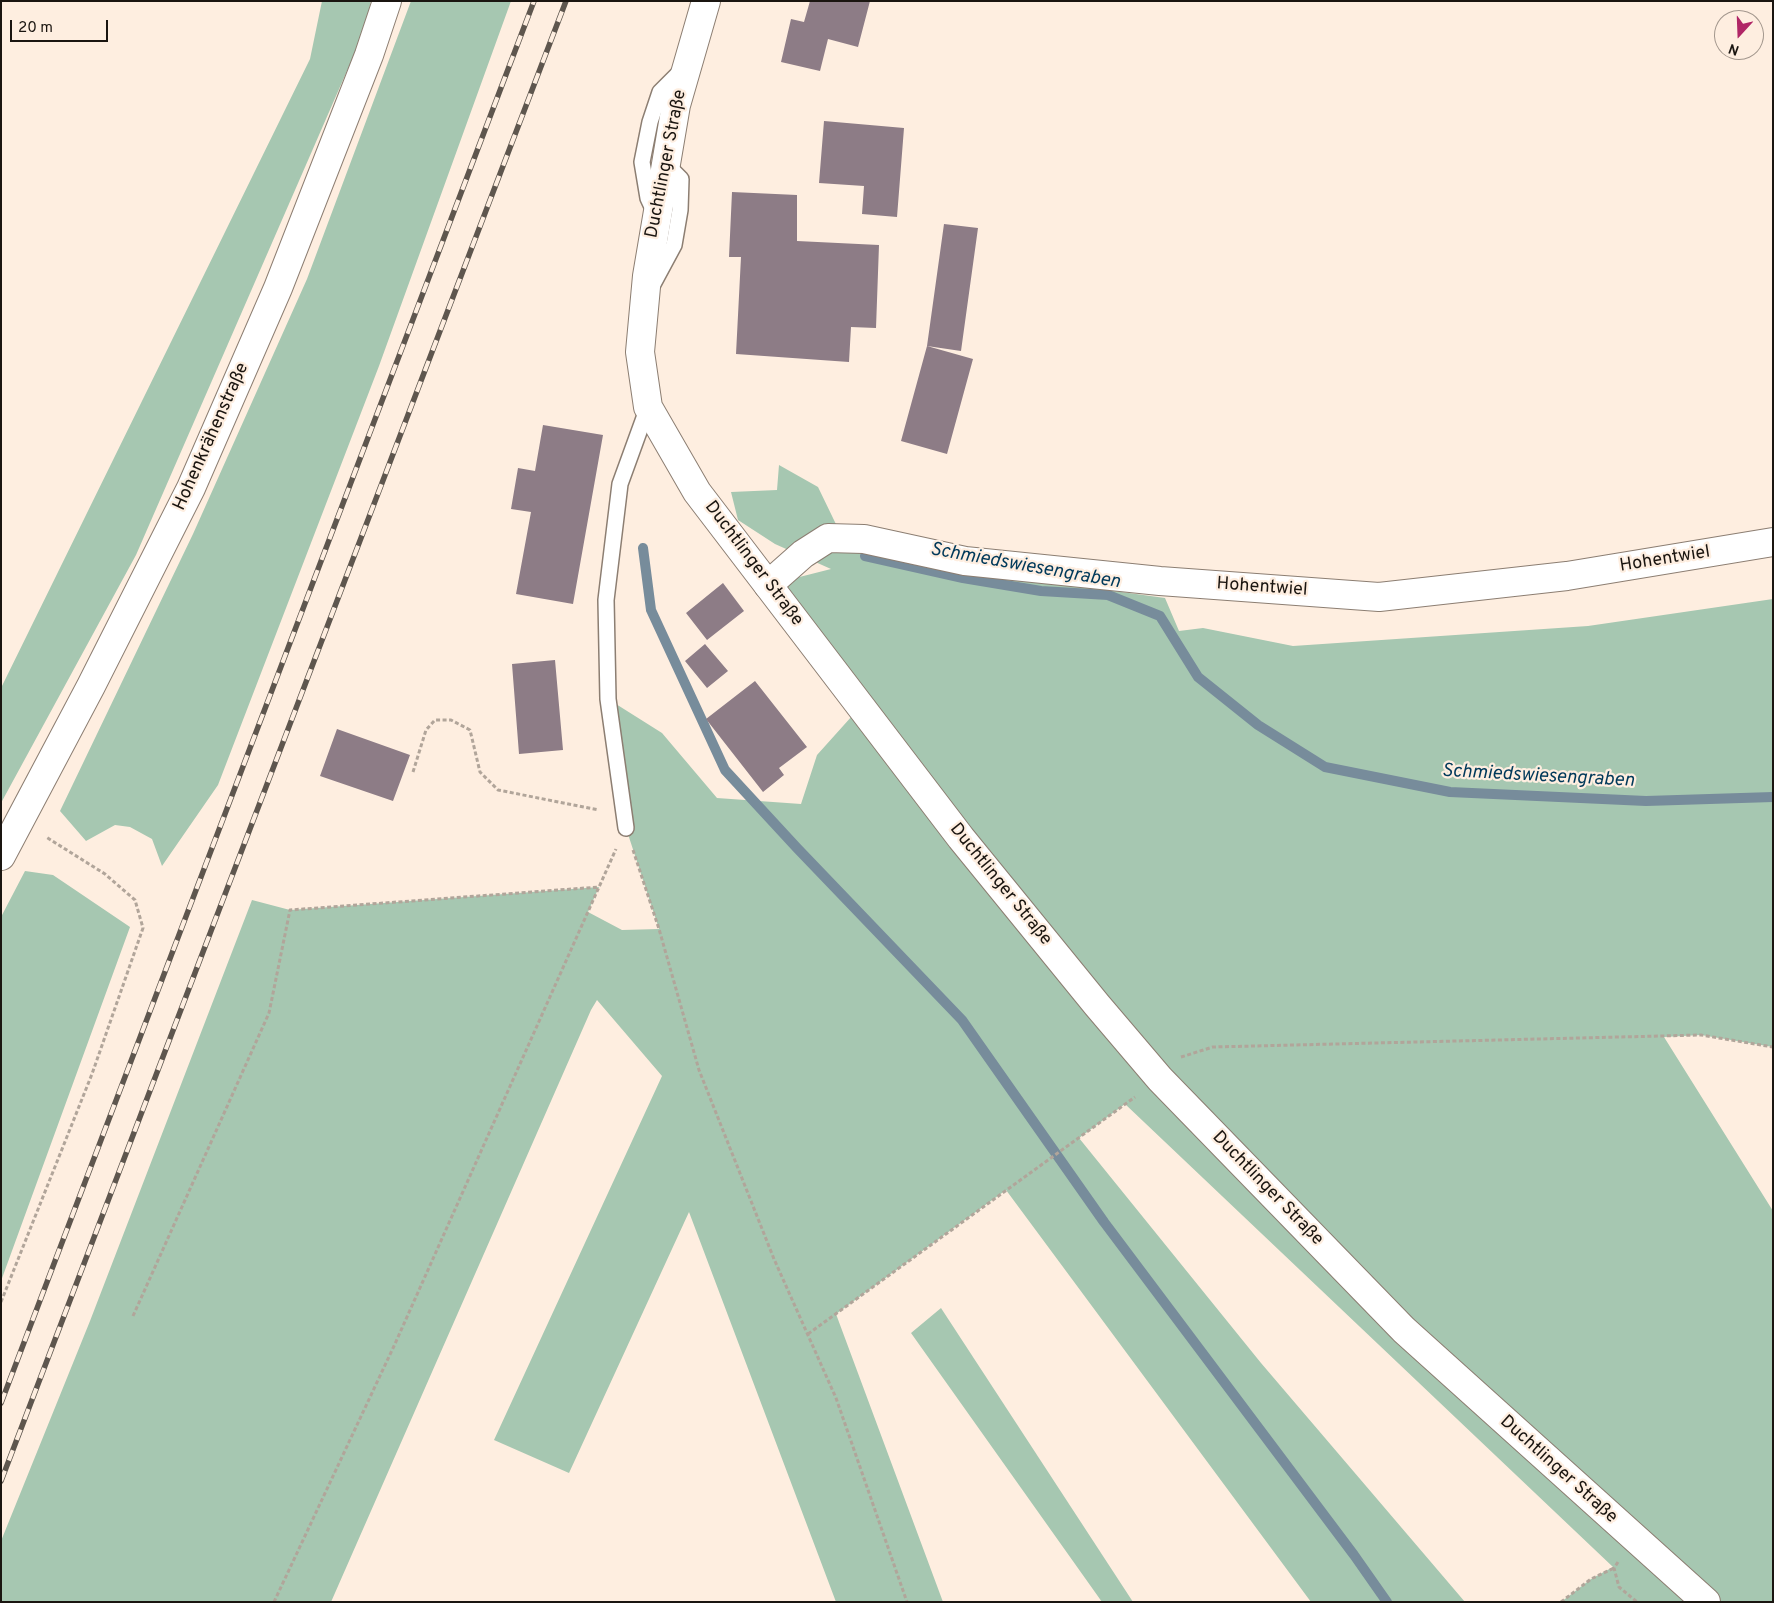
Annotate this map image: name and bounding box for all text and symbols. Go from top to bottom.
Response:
scale bar [12,10,110,42]
north arrow [1714,10,1764,60]
text: 20 m [18,19,53,38]
text: N [1726,39,1742,58]
street label: Duchtlinger Straße [642,88,692,240]
street label: Hohenkrähenstraße [170,360,254,514]
street label: Duchtlinger Straße [699,497,807,631]
water label: Schmiedswiesengraben [928,539,1122,595]
street label: Hohentwiel [1618,542,1712,578]
street label: Hohentwiel [1216,574,1308,602]
water label: Schmiedswiesengraben [1441,761,1635,793]
street label: Duchtlinger Straße [944,820,1056,950]
street label: Duchtlinger Straße [1207,1127,1327,1251]
street label: Duchtlinger Straße [1495,1411,1621,1529]

